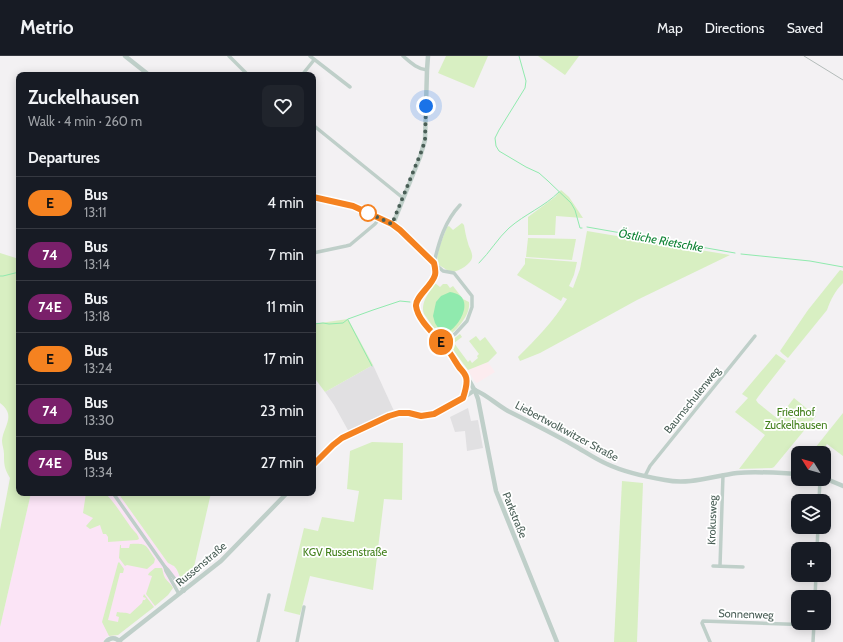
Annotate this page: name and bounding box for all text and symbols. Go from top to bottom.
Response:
text: Metrio [20,16,74,39]
text: Map [657,19,683,37]
text: Directions [705,19,765,37]
text: Saved [787,19,823,37]
button: heart [262,85,304,127]
text: Zuckelhausen [28,86,139,109]
your location [416,96,436,116]
text: Walk · 4 min · 260 m [28,113,142,129]
text: Departures [28,149,100,167]
text: Bus [84,186,108,204]
text: E [46,194,54,212]
text: 4 min [267,194,304,212]
text: 13:11 [84,204,106,220]
unlabelled marker [359,204,377,222]
water label: Östliche Rietschke [617,225,705,255]
text: Bus [84,238,108,256]
text: 74 [42,246,58,264]
text: 7 min [268,246,304,264]
text: 13:14 [84,256,110,272]
text: Bus [84,290,108,308]
text: 74E [38,298,62,316]
text: 11 min [266,298,304,316]
text: 13:18 [84,308,110,324]
line badge: E [428,329,454,355]
text: E [437,333,445,351]
text: Bus [84,342,108,360]
text: E [46,350,54,368]
text: 17 min [263,350,304,368]
text: 13:24 [84,360,112,376]
street label: Baumschulenweg [661,363,724,436]
text: Bus [84,394,108,412]
street label: Liebertwolkwitzer Straße [513,398,621,464]
text: 74 [42,402,58,420]
text: 23 min [260,402,304,420]
park label: Friedhof Zuckelhausen [765,405,827,432]
text: 13:30 [84,412,114,428]
text: Bus [84,446,108,464]
north arrow [791,446,831,486]
map controls [791,446,831,630]
text: 74E [38,454,62,472]
text: 27 min [261,454,304,472]
text: 13:34 [84,464,113,480]
street label: Parkstraße [499,490,531,541]
street label: Krokusweg [704,494,720,545]
button: layers [791,494,831,534]
street label: Russenstraße [173,538,230,589]
button: + [791,542,831,582]
park label: KGV Russenstraße [303,545,388,559]
button: − [791,590,831,630]
street label: Sonnenweg [718,606,774,622]

